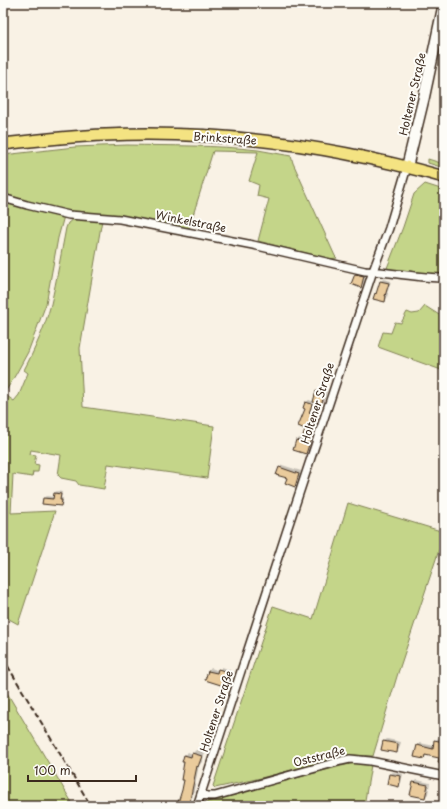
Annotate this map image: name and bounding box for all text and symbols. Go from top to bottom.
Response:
street label: Holtener Straße [394,51,430,137]
street label: Brinkstraße [193,127,257,149]
street label: Winkelstraße [154,206,228,236]
street label: Holtener Straße [296,360,338,446]
street label: Holtener Straße [195,668,237,754]
street label: Oststraße [291,741,347,771]
scale bar [28,757,136,783]
text: 100 m [34,761,71,779]

